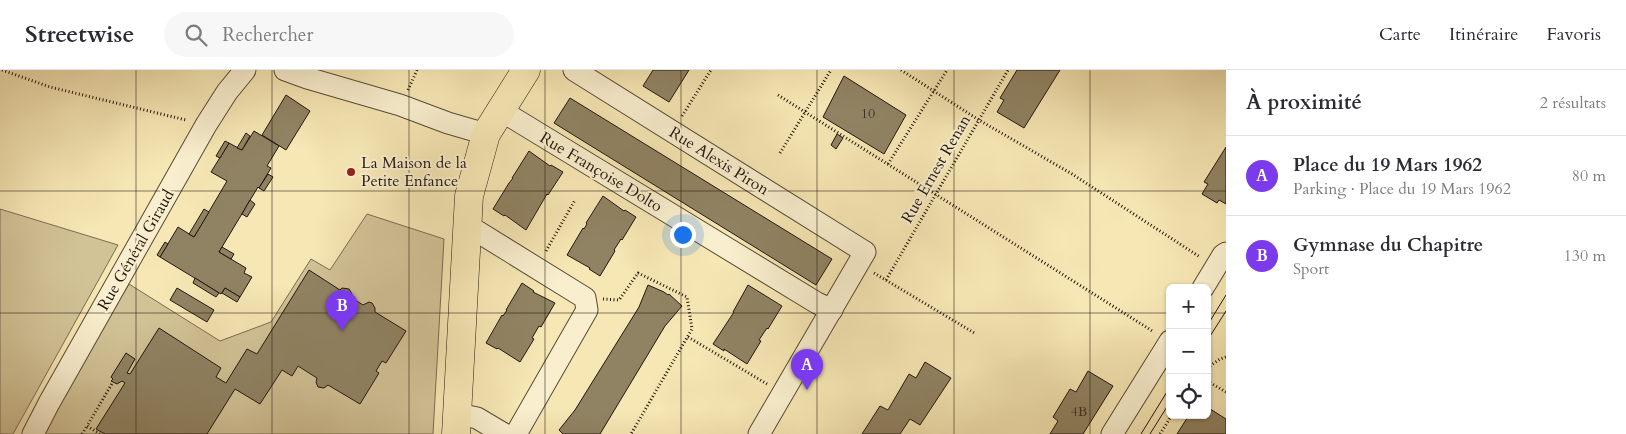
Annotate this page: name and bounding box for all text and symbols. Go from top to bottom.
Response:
search box [164,12,514,57]
text: Streetwise [25,18,134,51]
icon: search [182,21,210,49]
text: Rechercher [222,22,313,48]
text: Carte [1379,22,1421,47]
text: Itinéraire [1449,22,1518,47]
text: Favoris [1546,22,1601,47]
text: À proximité [1246,88,1362,117]
text: 2 résultats [1540,92,1606,114]
house number: 10 [861,104,875,123]
street label: Rue Ernest Renan [896,111,976,227]
street label: Rue Alexis Piron [665,122,773,200]
street label: Rue Françoise Dolto [536,127,667,217]
place label: La Maison de la Petite Enfance [361,152,467,192]
text: Place du 19 Mars 1962 [1293,152,1482,178]
text: A [1256,165,1268,187]
text: 80 m [1572,165,1606,187]
marker: La Maison de la Petite Enfance [345,166,357,178]
text: Parking · Place du 19 Mars 1962 [1293,178,1511,200]
street label: Rue Général Giraud [92,185,180,314]
your location [670,222,696,248]
text: Gymnase du Chapitre [1293,232,1483,258]
text: B [1256,245,1268,267]
text: 130 m [1564,245,1606,267]
text: Sport [1293,258,1329,280]
map controls [1166,284,1211,419]
button: + [1166,284,1211,329]
pin: B [326,290,358,331]
button: − [1166,329,1211,374]
pin: A [791,349,823,390]
button: locate [1166,374,1211,419]
house number: 4B [1071,402,1087,421]

